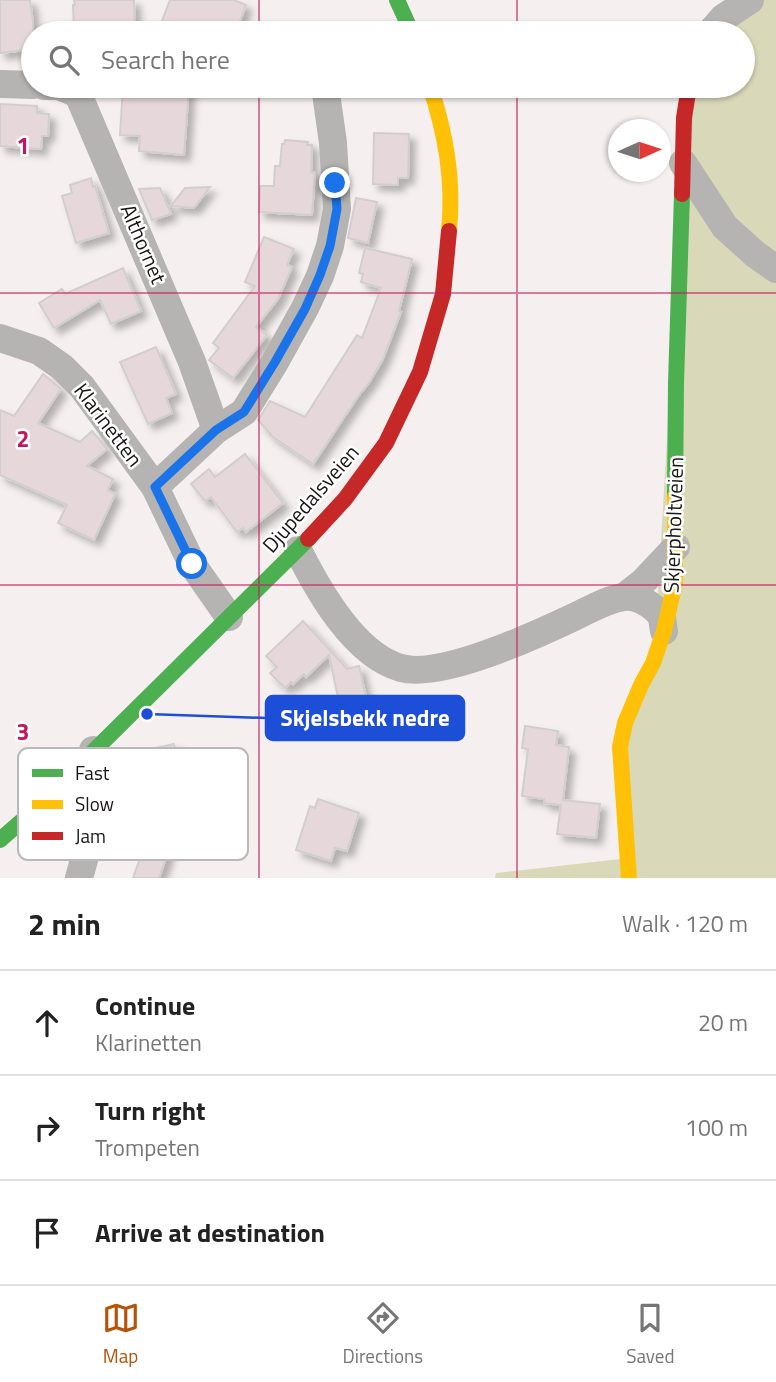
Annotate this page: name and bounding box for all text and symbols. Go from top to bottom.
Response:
search box [21,21,755,98]
text: Search here [101,40,230,79]
icon: search [45,41,83,79]
north arrow [608,119,671,182]
text: 1 [17,128,29,163]
route end [319,167,350,198]
street label: Althornet [113,199,175,289]
street label: Klarinetten [67,376,151,473]
text: 2 [17,421,29,456]
street label: Djupedalsveien [254,437,366,559]
street label: Skjerpholtveien [655,456,691,594]
route start [176,548,207,579]
callout: Skjelsbekk nedre [266,696,464,740]
text: Skjelsbekk nedre [280,700,450,735]
text: 3 [17,714,29,749]
legend [18,748,248,860]
text: Fast [75,758,110,787]
text: Slow [75,789,114,818]
text: Jam [75,821,106,850]
text: 2 min [28,901,101,947]
text: Walk · 120 m [622,906,748,941]
text: Continue [95,986,195,1025]
icon: ahead [28,1004,66,1042]
text: 20 m [698,1005,748,1040]
text: Klarinetten [95,1025,202,1060]
text: Turn right [95,1091,206,1130]
icon: right [28,1109,66,1147]
text: 100 m [685,1110,748,1145]
text: Trompeten [95,1130,200,1165]
text: Arrive at destination [95,1213,325,1252]
icon: arrive [28,1214,66,1252]
tab: Map [102,1299,140,1370]
tab: Directions [343,1299,423,1370]
tab: Saved [626,1299,674,1370]

